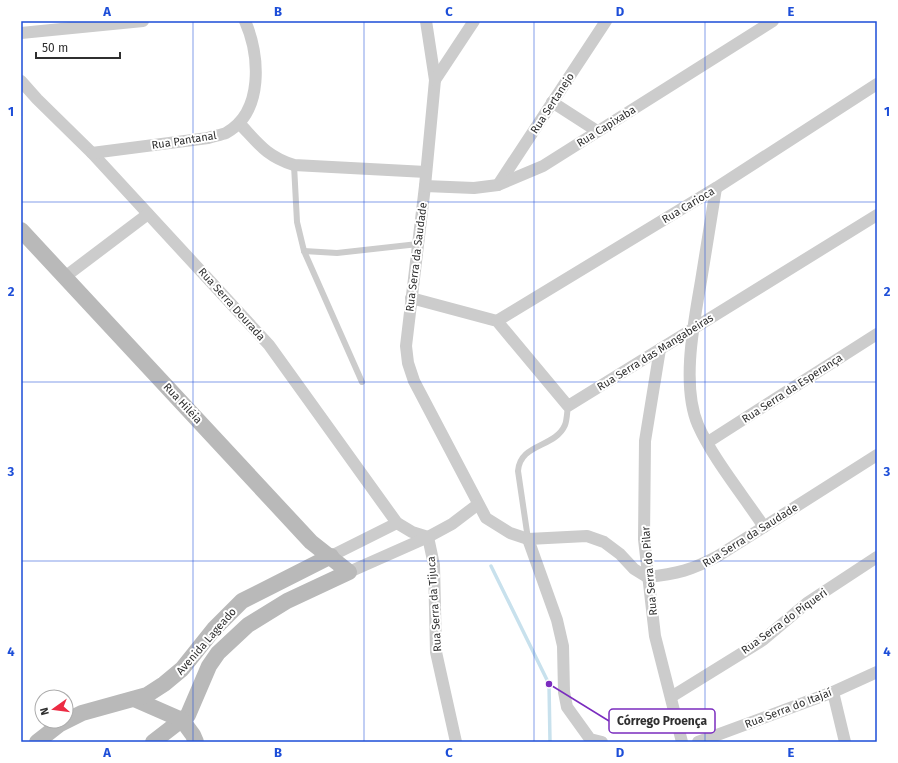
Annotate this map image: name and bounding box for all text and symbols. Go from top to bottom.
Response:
text: A [102,4,111,19]
text: B [274,4,282,19]
text: C [445,4,453,19]
text: D [616,4,625,19]
text: E [788,4,795,19]
scale bar [36,34,120,60]
text: 50 m [42,41,68,55]
street label: Rua Sertanejo [528,70,577,136]
street label: Rua Capixaba [574,103,638,150]
text: 1 [8,104,14,119]
text: 1 [884,104,890,119]
street label: Rua Pantanal [151,129,217,152]
street label: Rua Carioca [660,185,717,226]
street label: Rua Serra da Saudade [403,202,430,312]
street label: Rua Serra Dourada [196,265,268,343]
text: 2 [8,284,15,299]
text: 2 [884,284,891,299]
street label: Rua Serra das Mangabeiras [595,311,716,394]
street label: Rua Serra da Esperança [740,351,845,426]
street label: Rua Hiléia [161,380,205,426]
text: 3 [7,464,15,479]
text: 3 [883,464,891,479]
street label: Rua Serra da Saudade [700,501,800,570]
street label: Rua Serra do Pilar [639,525,660,616]
street label: Rua Serra da Tijuca [425,556,444,652]
street label: Rua Serra do Piqueri [739,586,830,657]
street label: Avenida Lageado [174,605,239,677]
text: 4 [7,644,15,659]
text: 4 [883,644,891,659]
street label: Rua Serra do Itajaí [743,686,833,731]
north arrow [34,689,74,729]
text: N [38,706,52,716]
callout: Córrego Proença [609,709,715,733]
text: Córrego Proença [617,714,707,729]
text: A [102,745,111,760]
text: B [274,745,282,760]
text: C [445,745,453,760]
text: D [616,745,625,760]
text: E [788,745,795,760]

